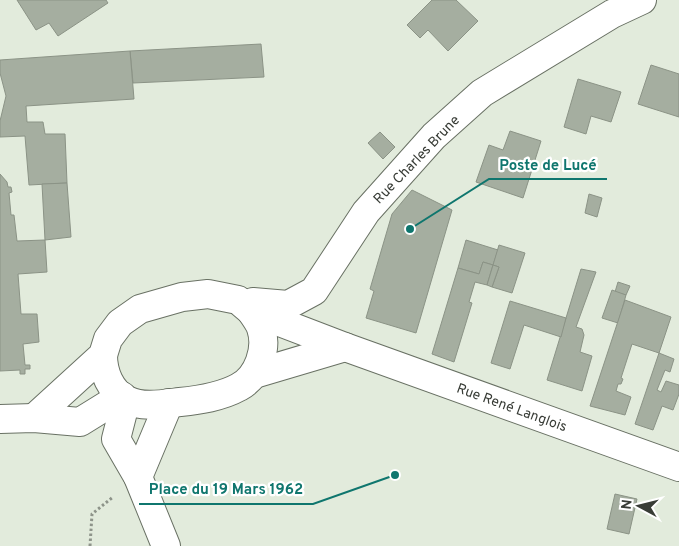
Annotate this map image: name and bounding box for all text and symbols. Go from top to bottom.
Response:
street label: Rue Charles Brune [370,112,464,208]
callout: Poste de Lucé [489,149,607,179]
text: Poste de Lucé [499,157,597,176]
street label: Rue René Langlois [454,381,569,436]
callout: Place du 19 Mars 1962 [139,474,313,504]
text: Place du 19 Mars 1962 [149,481,303,500]
north arrow [614,481,664,531]
text: N [619,499,637,511]

